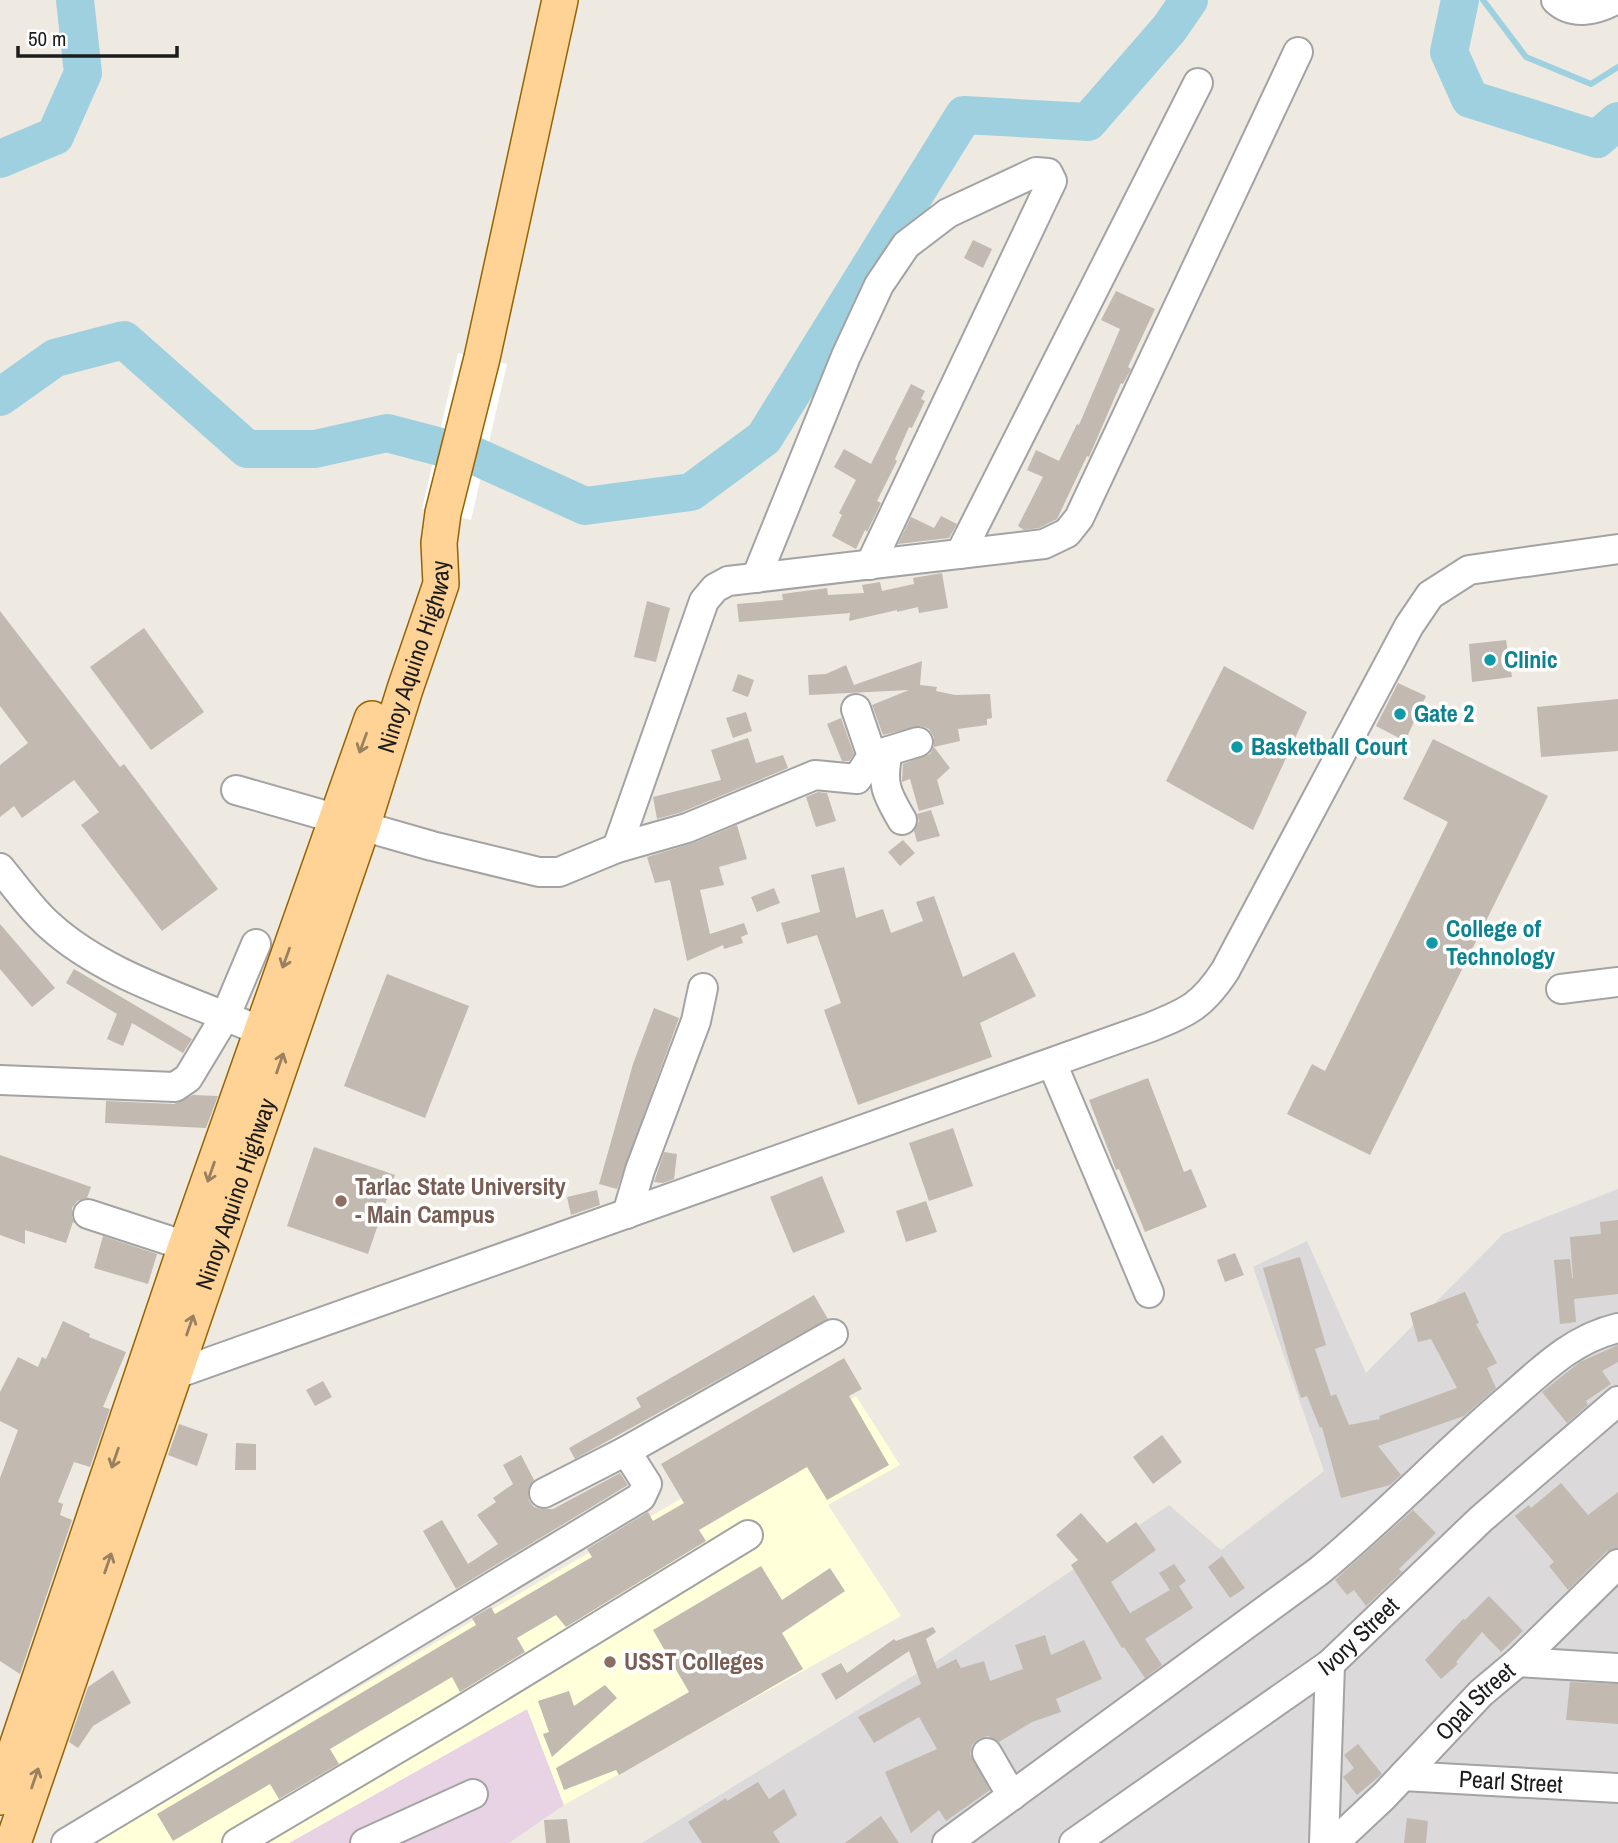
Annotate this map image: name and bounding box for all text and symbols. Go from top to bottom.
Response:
scale bar [18,14,177,58]
text: 50 m [28,24,66,53]
street label: Ninoy Aquino Highway [369,560,456,756]
place label: Clinic [1504,643,1558,675]
marker: Clinic [1482,652,1498,668]
place label: Gate 2 [1414,697,1474,729]
marker: Gate 2 [1392,706,1408,722]
place label: Basketball Court [1251,730,1408,762]
one-way arrow [356,732,368,754]
marker: Basketball Court [1229,739,1245,755]
place label: College of Technology [1446,912,1555,972]
marker: College of Technology [1424,935,1440,951]
one-way arrow [279,946,291,968]
one-way arrow [275,1053,287,1075]
street label: Ninoy Aquino Highway [187,1094,283,1294]
one-way arrow [204,1161,216,1183]
place label: Tarlac State University - Main Campus [355,1170,566,1230]
marker: Tarlac State University - Main Campus [333,1193,349,1209]
one-way arrow [185,1314,197,1336]
one-way arrow [108,1446,120,1468]
one-way arrow [103,1553,115,1575]
street label: Ivory Street [1311,1589,1406,1682]
place label: USST Colleges [624,1645,764,1677]
marker: USST Colleges [602,1654,618,1670]
street label: Opal Street [1428,1654,1521,1747]
street label: Pearl Street [1458,1762,1564,1800]
one-way arrow [30,1768,42,1790]

